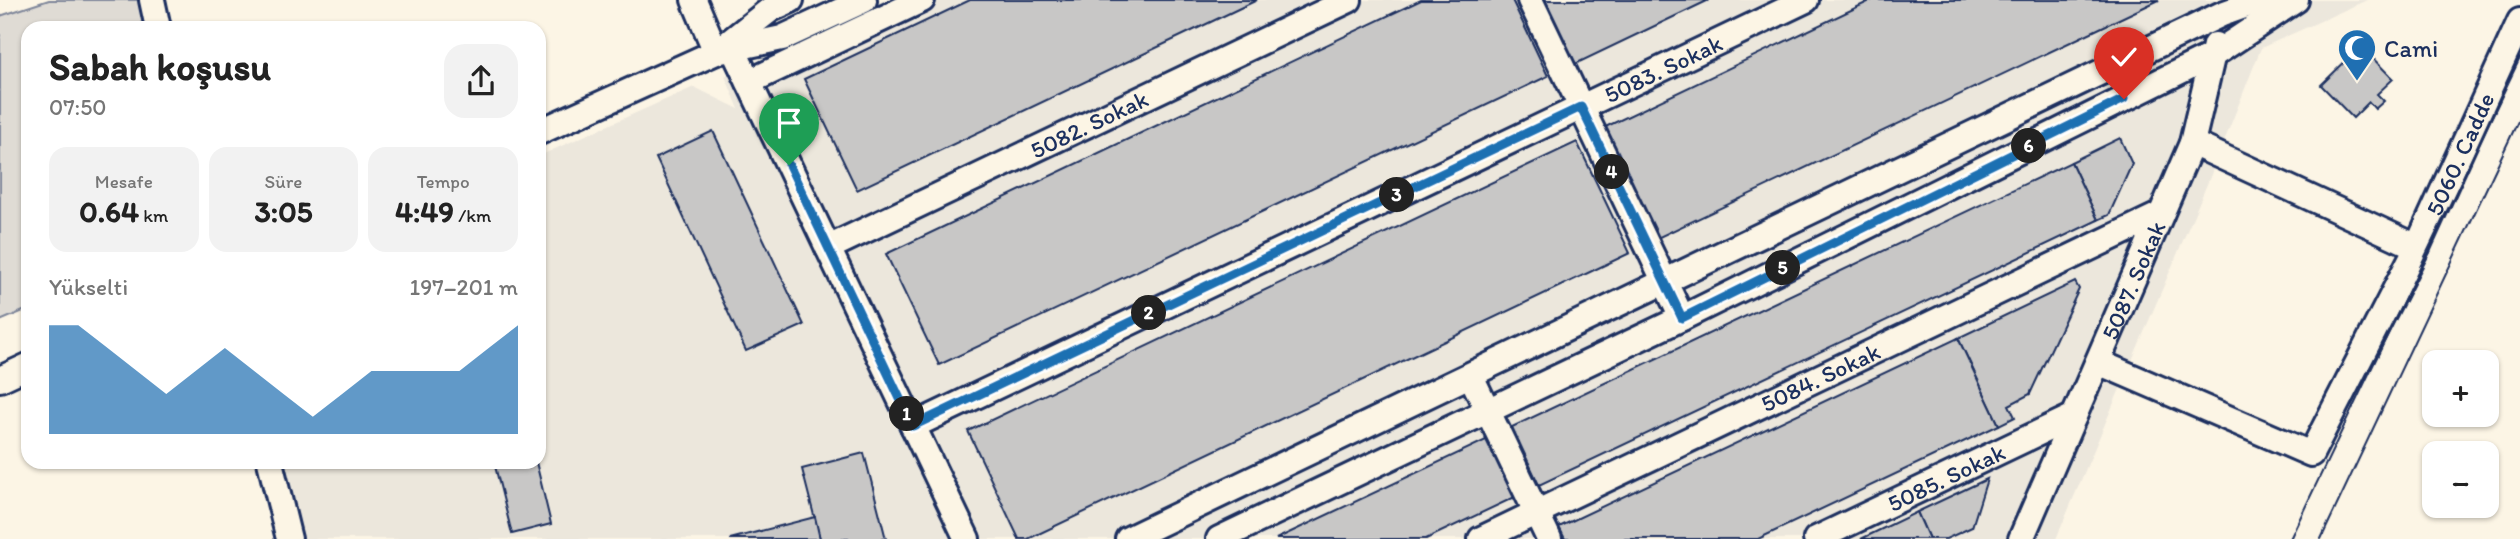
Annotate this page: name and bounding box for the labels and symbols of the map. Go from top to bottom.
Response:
pin [2094,27,2154,99]
mosque icon: Cami [2336,27,2378,82]
street label: 5083. Sokak [1599,28,1727,109]
place label: Cami [2384,34,2438,63]
street label: 5082. Sokak [1025,83,1152,164]
street label: 5060. Cadde [2419,88,2500,220]
pin [759,93,819,165]
pin: 6 [2011,128,2046,164]
pin: 4 [1594,154,1630,190]
pin: 3 [1380,178,1414,212]
street label: 5087. Sokak [2094,216,2171,344]
pin: 5 [1766,250,1800,286]
pin: 2 [1132,296,1166,330]
street label: 5084. Sokak [1756,336,1885,418]
pin: 1 [890,396,925,432]
street label: 5085. Sokak [1883,437,2009,517]

